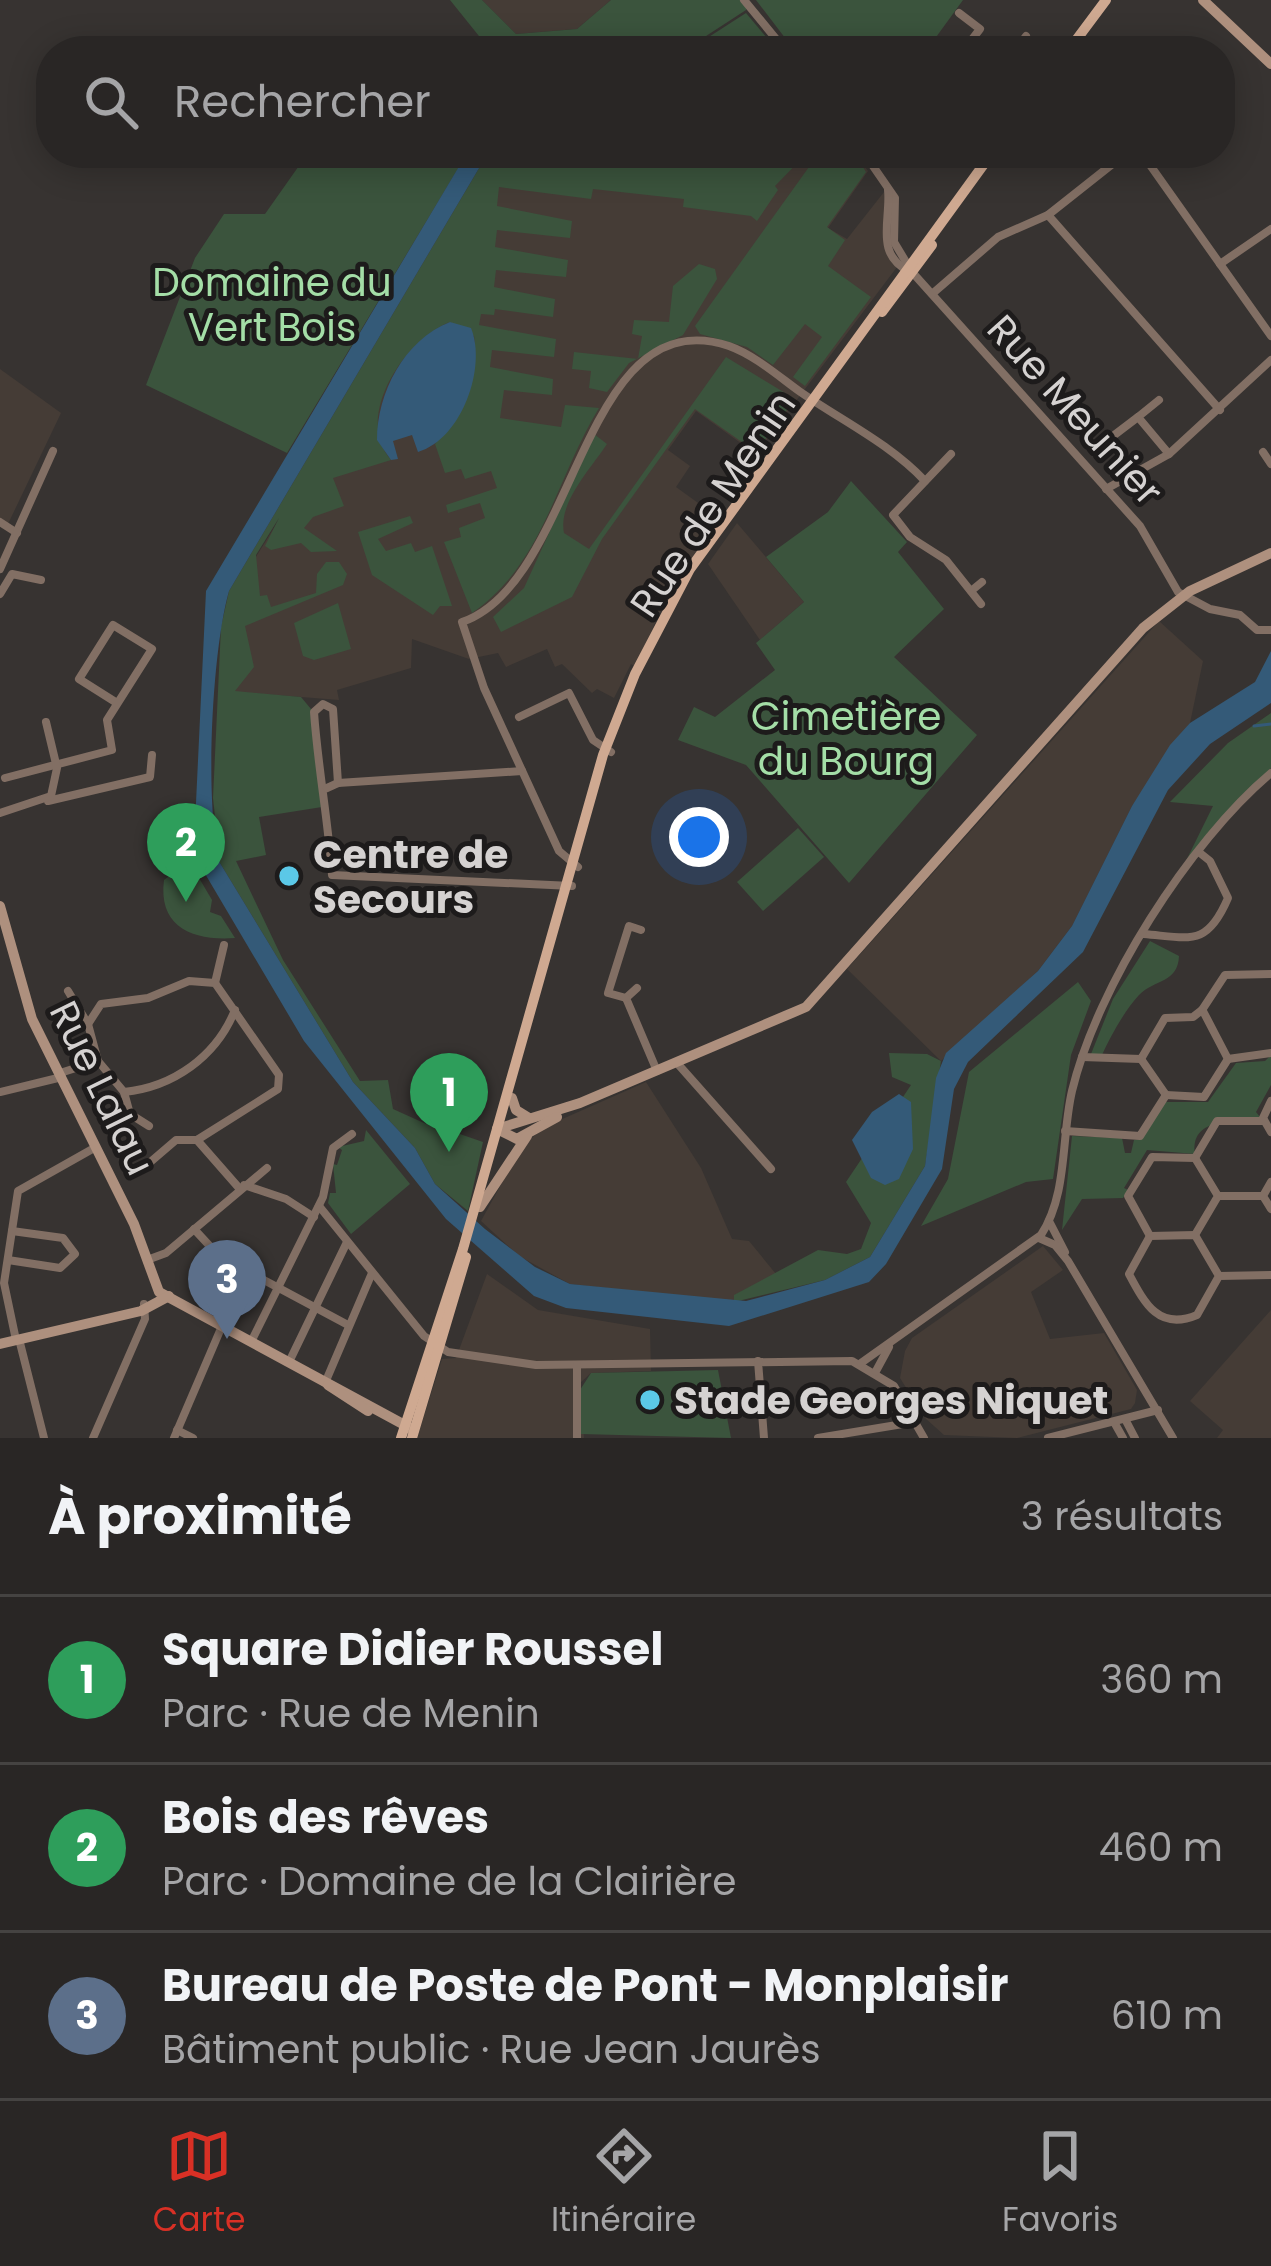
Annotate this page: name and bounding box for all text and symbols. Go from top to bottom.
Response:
search box [36,36,1235,168]
icon: search [78,69,144,135]
text: Rechercher [174,70,431,133]
park label: Domaine du Vert Bois [152,255,392,355]
street label: Rue Meunier [975,303,1175,517]
street label: Rue de Menin [617,380,809,628]
park label: Cimetière du Bourg [751,689,941,789]
pin: 2 [147,803,225,902]
your location [669,807,729,867]
place label: Centre de Secours [313,827,508,927]
marker: Centre de Secours [276,863,302,889]
street label: Rue Lalau [36,992,168,1184]
pin: 1 [410,1053,488,1152]
pin: 3 [188,1240,266,1339]
place label: Stade Georges Niquet [674,1373,1108,1428]
marker: Stade Georges Niquet [637,1387,663,1413]
text: À proximité [48,1480,352,1552]
text: 3 résultats [1021,1489,1223,1544]
text: Square Didier Roussel [162,1618,664,1681]
text: 1 [80,1652,94,1707]
text: 360 m [1100,1652,1223,1707]
text: Parc · Rue de Menin [162,1686,540,1741]
text: Bois des rêves [162,1786,489,1849]
text: 2 [76,1820,98,1875]
text: 460 m [1099,1820,1223,1875]
text: Parc · Domaine de la Clairière [162,1854,737,1909]
text: Bureau de Poste de Pont - Monplaisir [162,1954,1009,2017]
text: 3 [75,1988,99,2043]
text: 610 m [1111,1988,1223,2043]
text: Bâtiment public · Rue Jean Jaurès [162,2022,821,2077]
tab: Carte [153,2123,245,2245]
tab: Itinéraire [551,2123,696,2245]
tab: Favoris [1002,2123,1118,2245]

